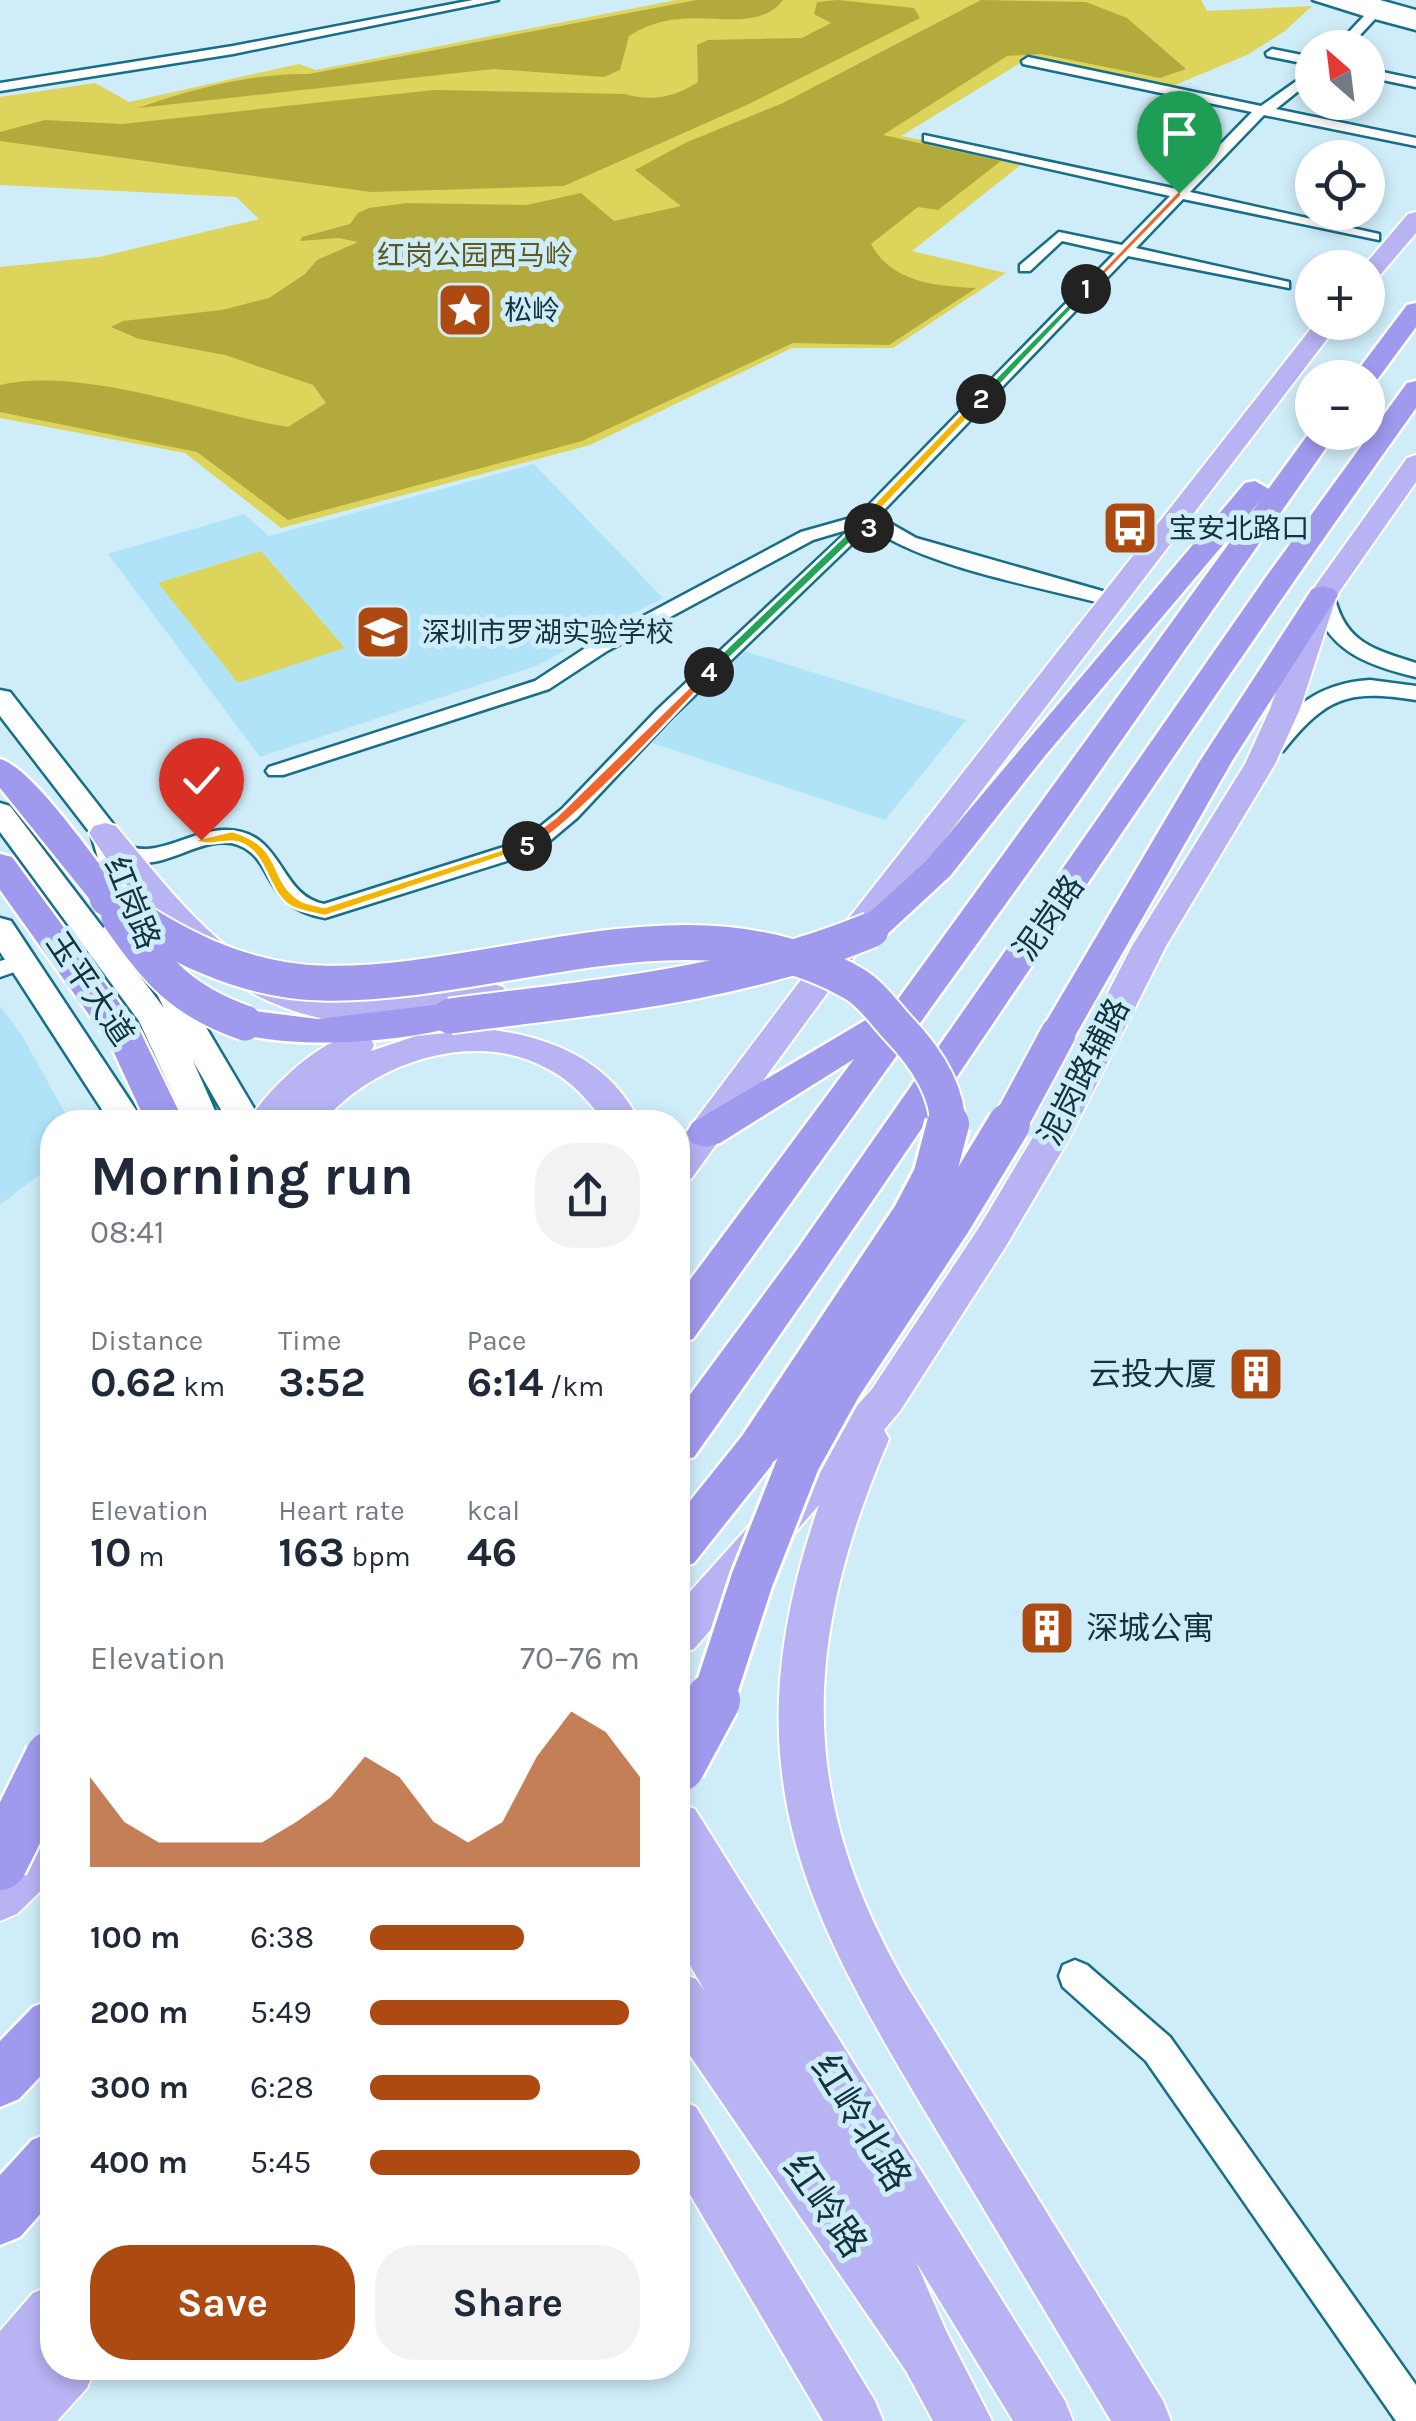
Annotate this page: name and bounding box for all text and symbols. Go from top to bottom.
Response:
north arrow [1295,30,1385,120]
map controls [1295,30,1385,450]
pin [1137,91,1222,194]
icon: arrive [1152,106,1207,161]
button: locate [1295,140,1385,230]
park label: 红岗公园西马岭 [377,239,573,272]
button: + [1295,250,1385,340]
pin: 1 [1061,264,1111,314]
text: 1 [1081,272,1091,305]
place icon: 松岭 [435,280,495,340]
place label: 松岭 [504,294,560,327]
button: − [1295,360,1385,450]
pin: 2 [956,374,1006,424]
text: 2 [973,382,989,415]
bus stop icon: 宝安北路口 [1100,498,1160,558]
pin: 3 [844,503,894,553]
text: 3 [860,511,878,544]
place label: 宝安北路口 [1169,512,1309,545]
school or university icon: 深圳市罗湖实验学校 [353,602,413,662]
place label: 深圳市罗湖实验学校 [422,616,674,649]
pin: 4 [684,647,734,697]
text: 4 [701,655,717,688]
pin [159,738,244,841]
icon: check [174,753,229,808]
pin: 5 [502,821,552,871]
text: 5 [519,829,535,862]
street label: 红岗路 [97,852,167,954]
street label: 泥岗路 [1006,868,1092,968]
street label: 玉平大道 [39,926,141,1052]
street label: 泥岗路辅路 [1031,992,1137,1152]
button: share [535,1143,640,1248]
text: Morning run [90,1144,414,1208]
text: 08:41 [90,1214,164,1251]
text: Distance [90,1324,203,1357]
text: Time [278,1324,341,1357]
text: Pace [467,1324,526,1357]
building icon: 云投大厦 [1226,1344,1286,1404]
place label: 云投大厦 [1089,1356,1217,1393]
text: 0.62 [90,1357,177,1407]
text: 3:52 [278,1357,366,1407]
text: 6:14 [467,1357,543,1407]
text: km [177,1370,225,1403]
text: /km [543,1370,604,1403]
text: Elevation [90,1494,209,1527]
text: Heart rate [278,1494,405,1527]
text: kcal [467,1494,520,1527]
text: 10 [90,1527,132,1577]
text: 163 [278,1527,345,1577]
text: 46 [467,1527,517,1577]
text: m [132,1540,164,1573]
text: bpm [345,1540,411,1573]
building icon: 深城公寓 [1017,1598,1077,1658]
place label: 深城公寓 [1086,1610,1214,1647]
text: Elevation [90,1640,225,1677]
text: 70–76 m [520,1640,640,1677]
text: 100 m [90,1919,180,1956]
text: 6:38 [250,1919,314,1956]
text: 200 m [90,1994,188,2031]
text: 5:49 [250,1994,312,2031]
street label: 红岭北路 [802,2047,920,2199]
text: 300 m [90,2069,189,2106]
text: 6:28 [250,2069,314,2106]
text: 400 m [90,2144,188,2181]
text: 5:45 [250,2144,311,2181]
street label: 红岭路 [774,2146,876,2266]
button: Save [90,2245,355,2360]
button: Share [375,2245,640,2360]

